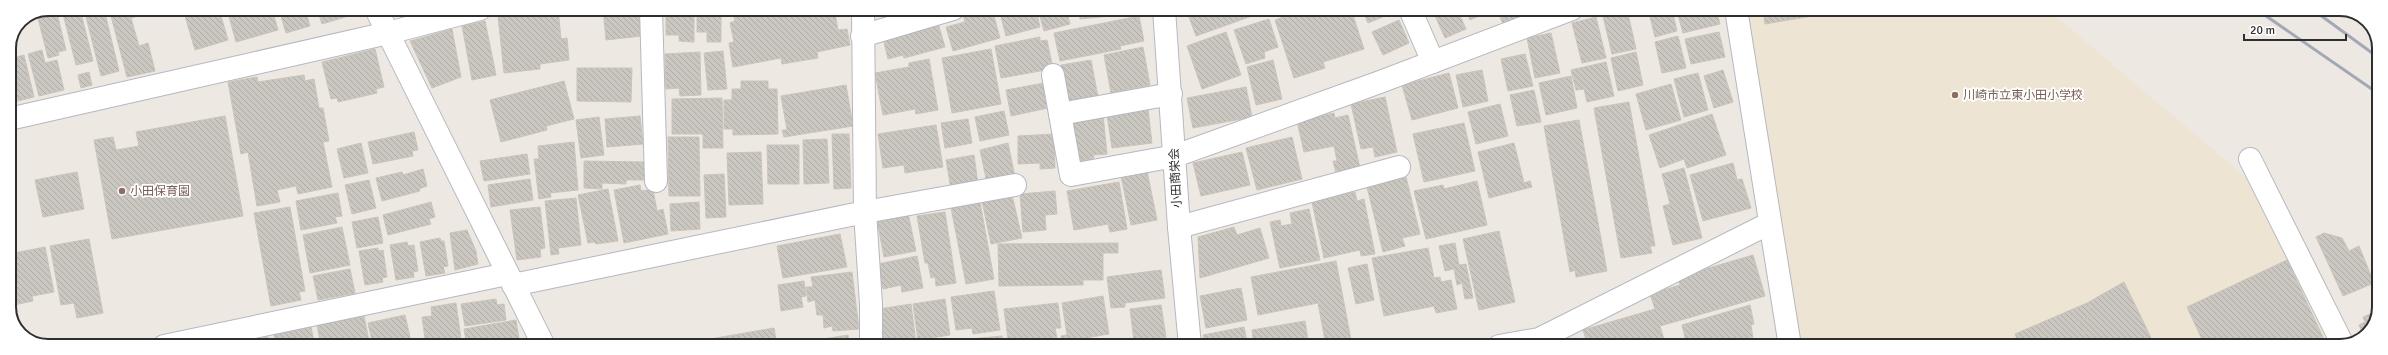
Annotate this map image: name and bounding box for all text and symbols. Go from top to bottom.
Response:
scale bar [2244,16,2346,42]
text: 20 m [2250,23,2275,38]
place label: 川崎市立東小田小学校 [1963,88,2083,103]
marker: 川崎市立東小田小学校 [1950,90,1960,100]
street label: 小田商栄会 [1167,148,1185,208]
place label: 小田保育園 [130,184,190,199]
marker: 小田保育園 [117,186,127,196]

